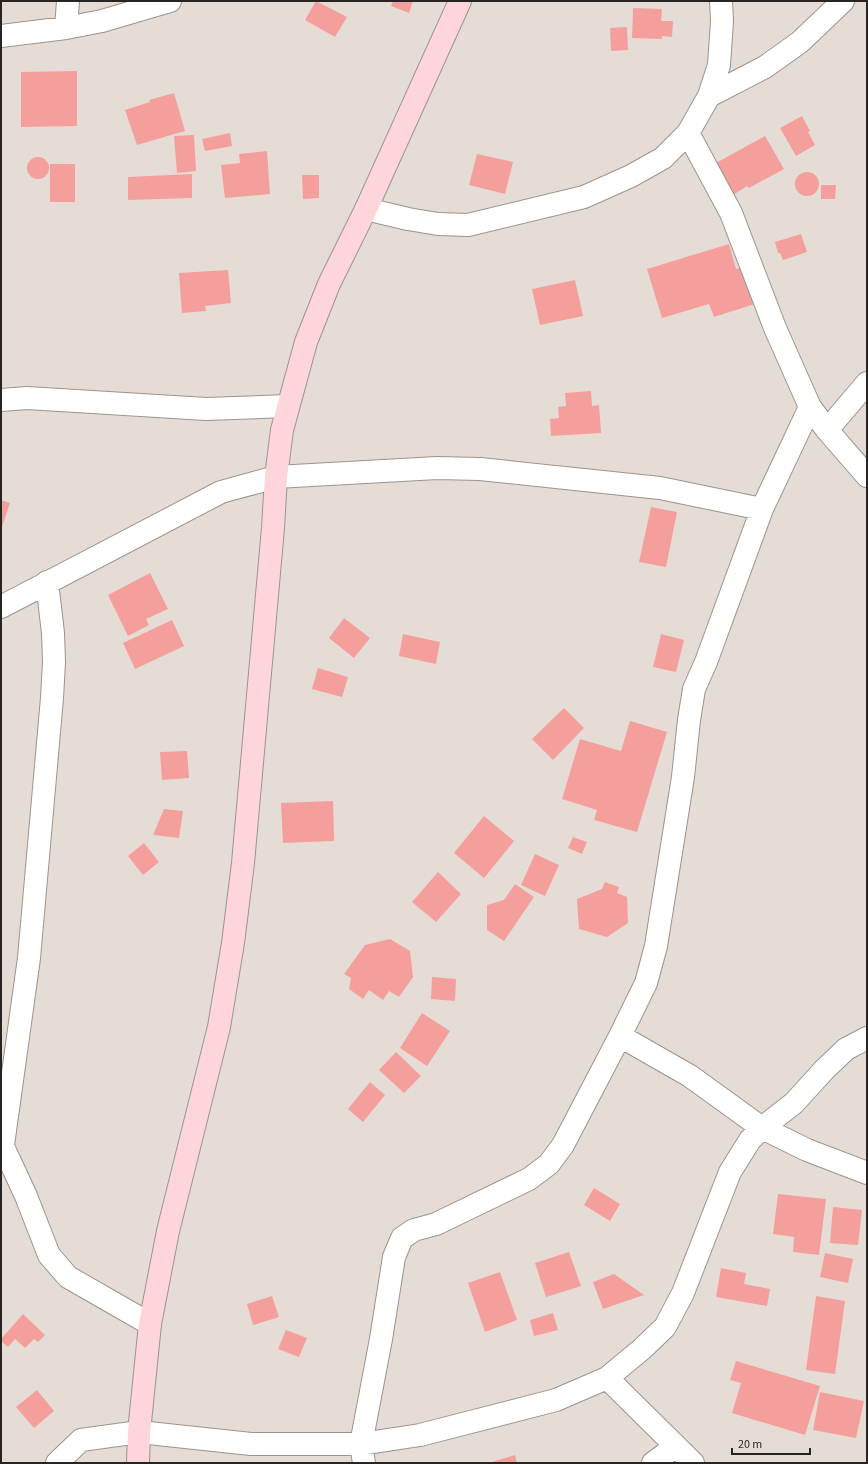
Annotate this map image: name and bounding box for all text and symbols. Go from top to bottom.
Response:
scale bar [732,1430,810,1456]
text: 20 m [738,1436,762,1453]

